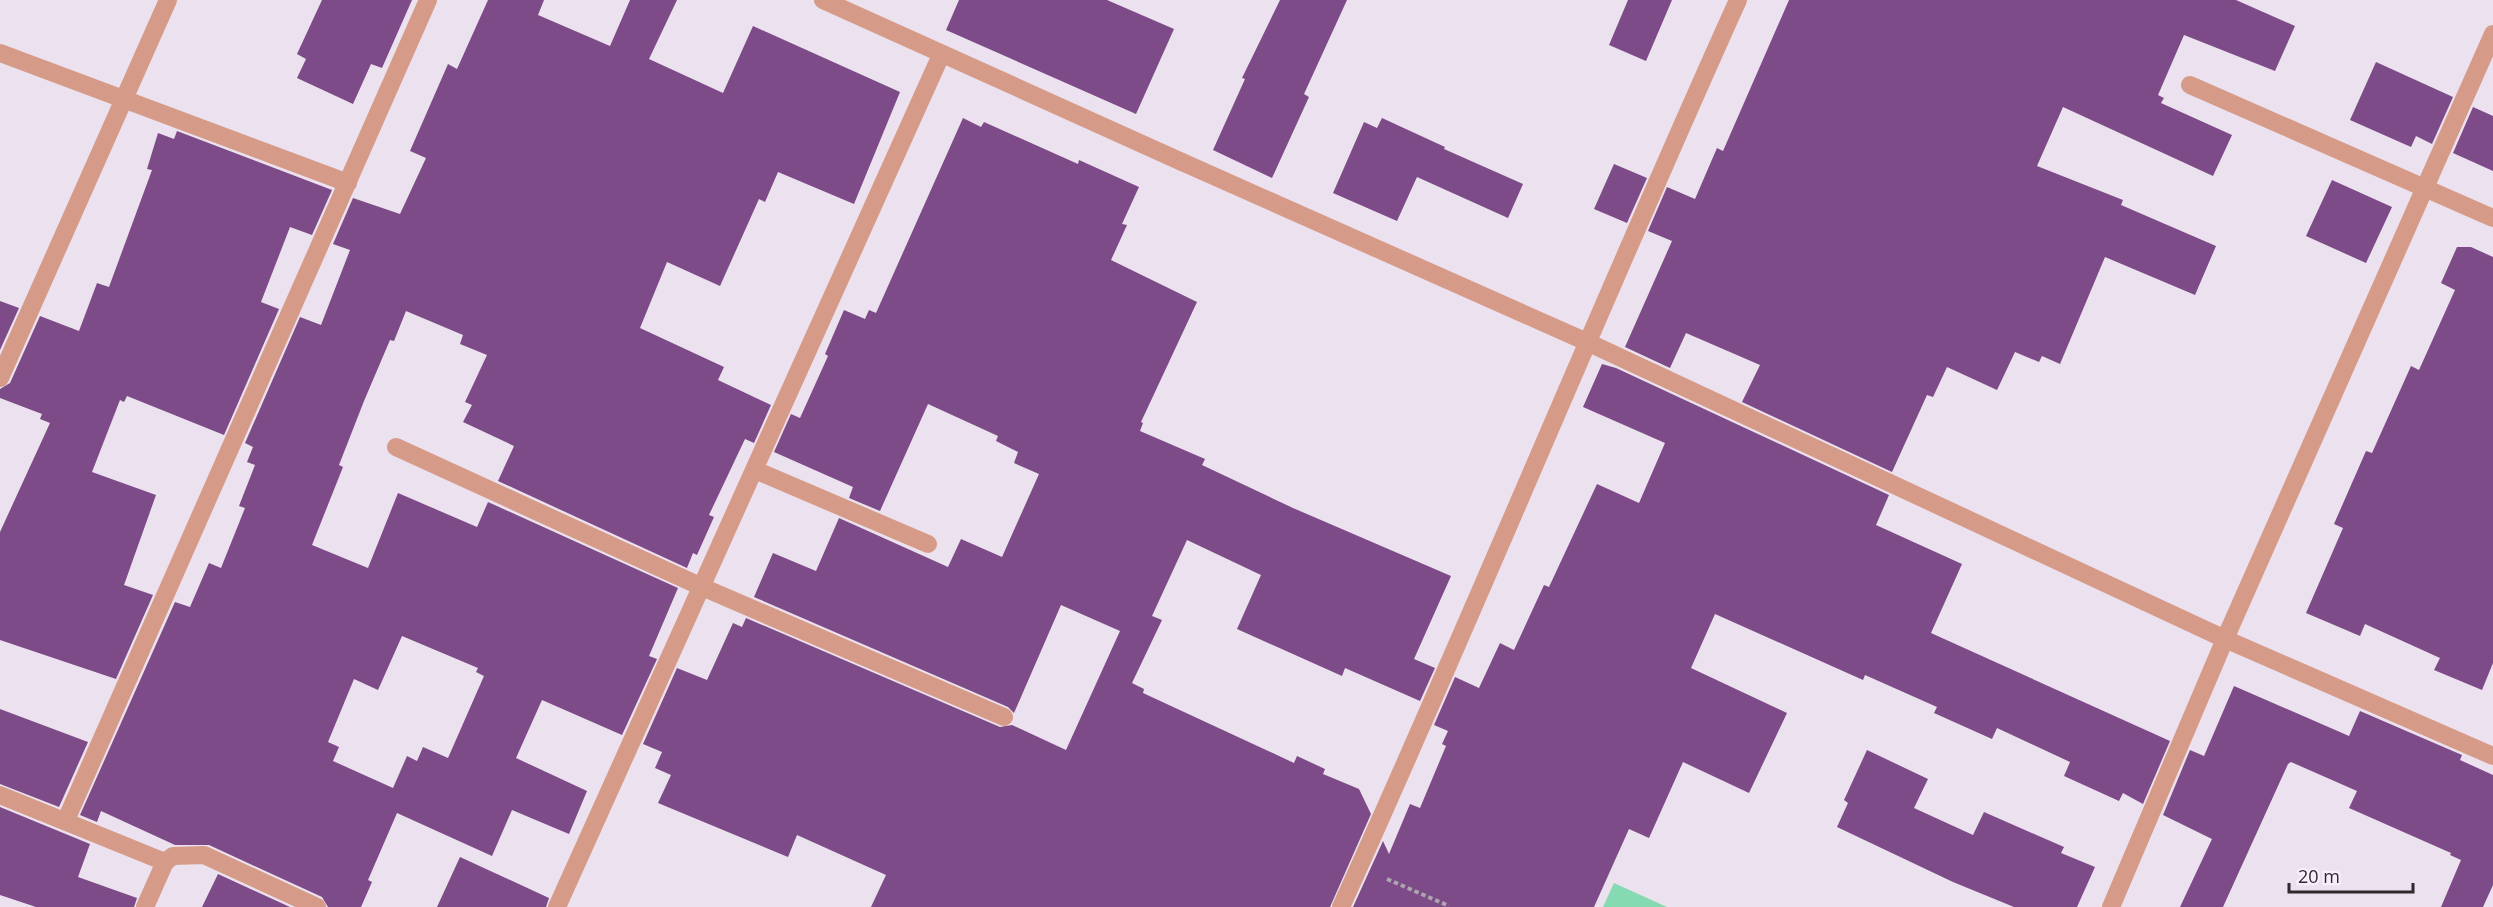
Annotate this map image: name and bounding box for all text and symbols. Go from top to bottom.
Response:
scale bar [2289,856,2414,894]
text: 20 m [2298,864,2340,888]

